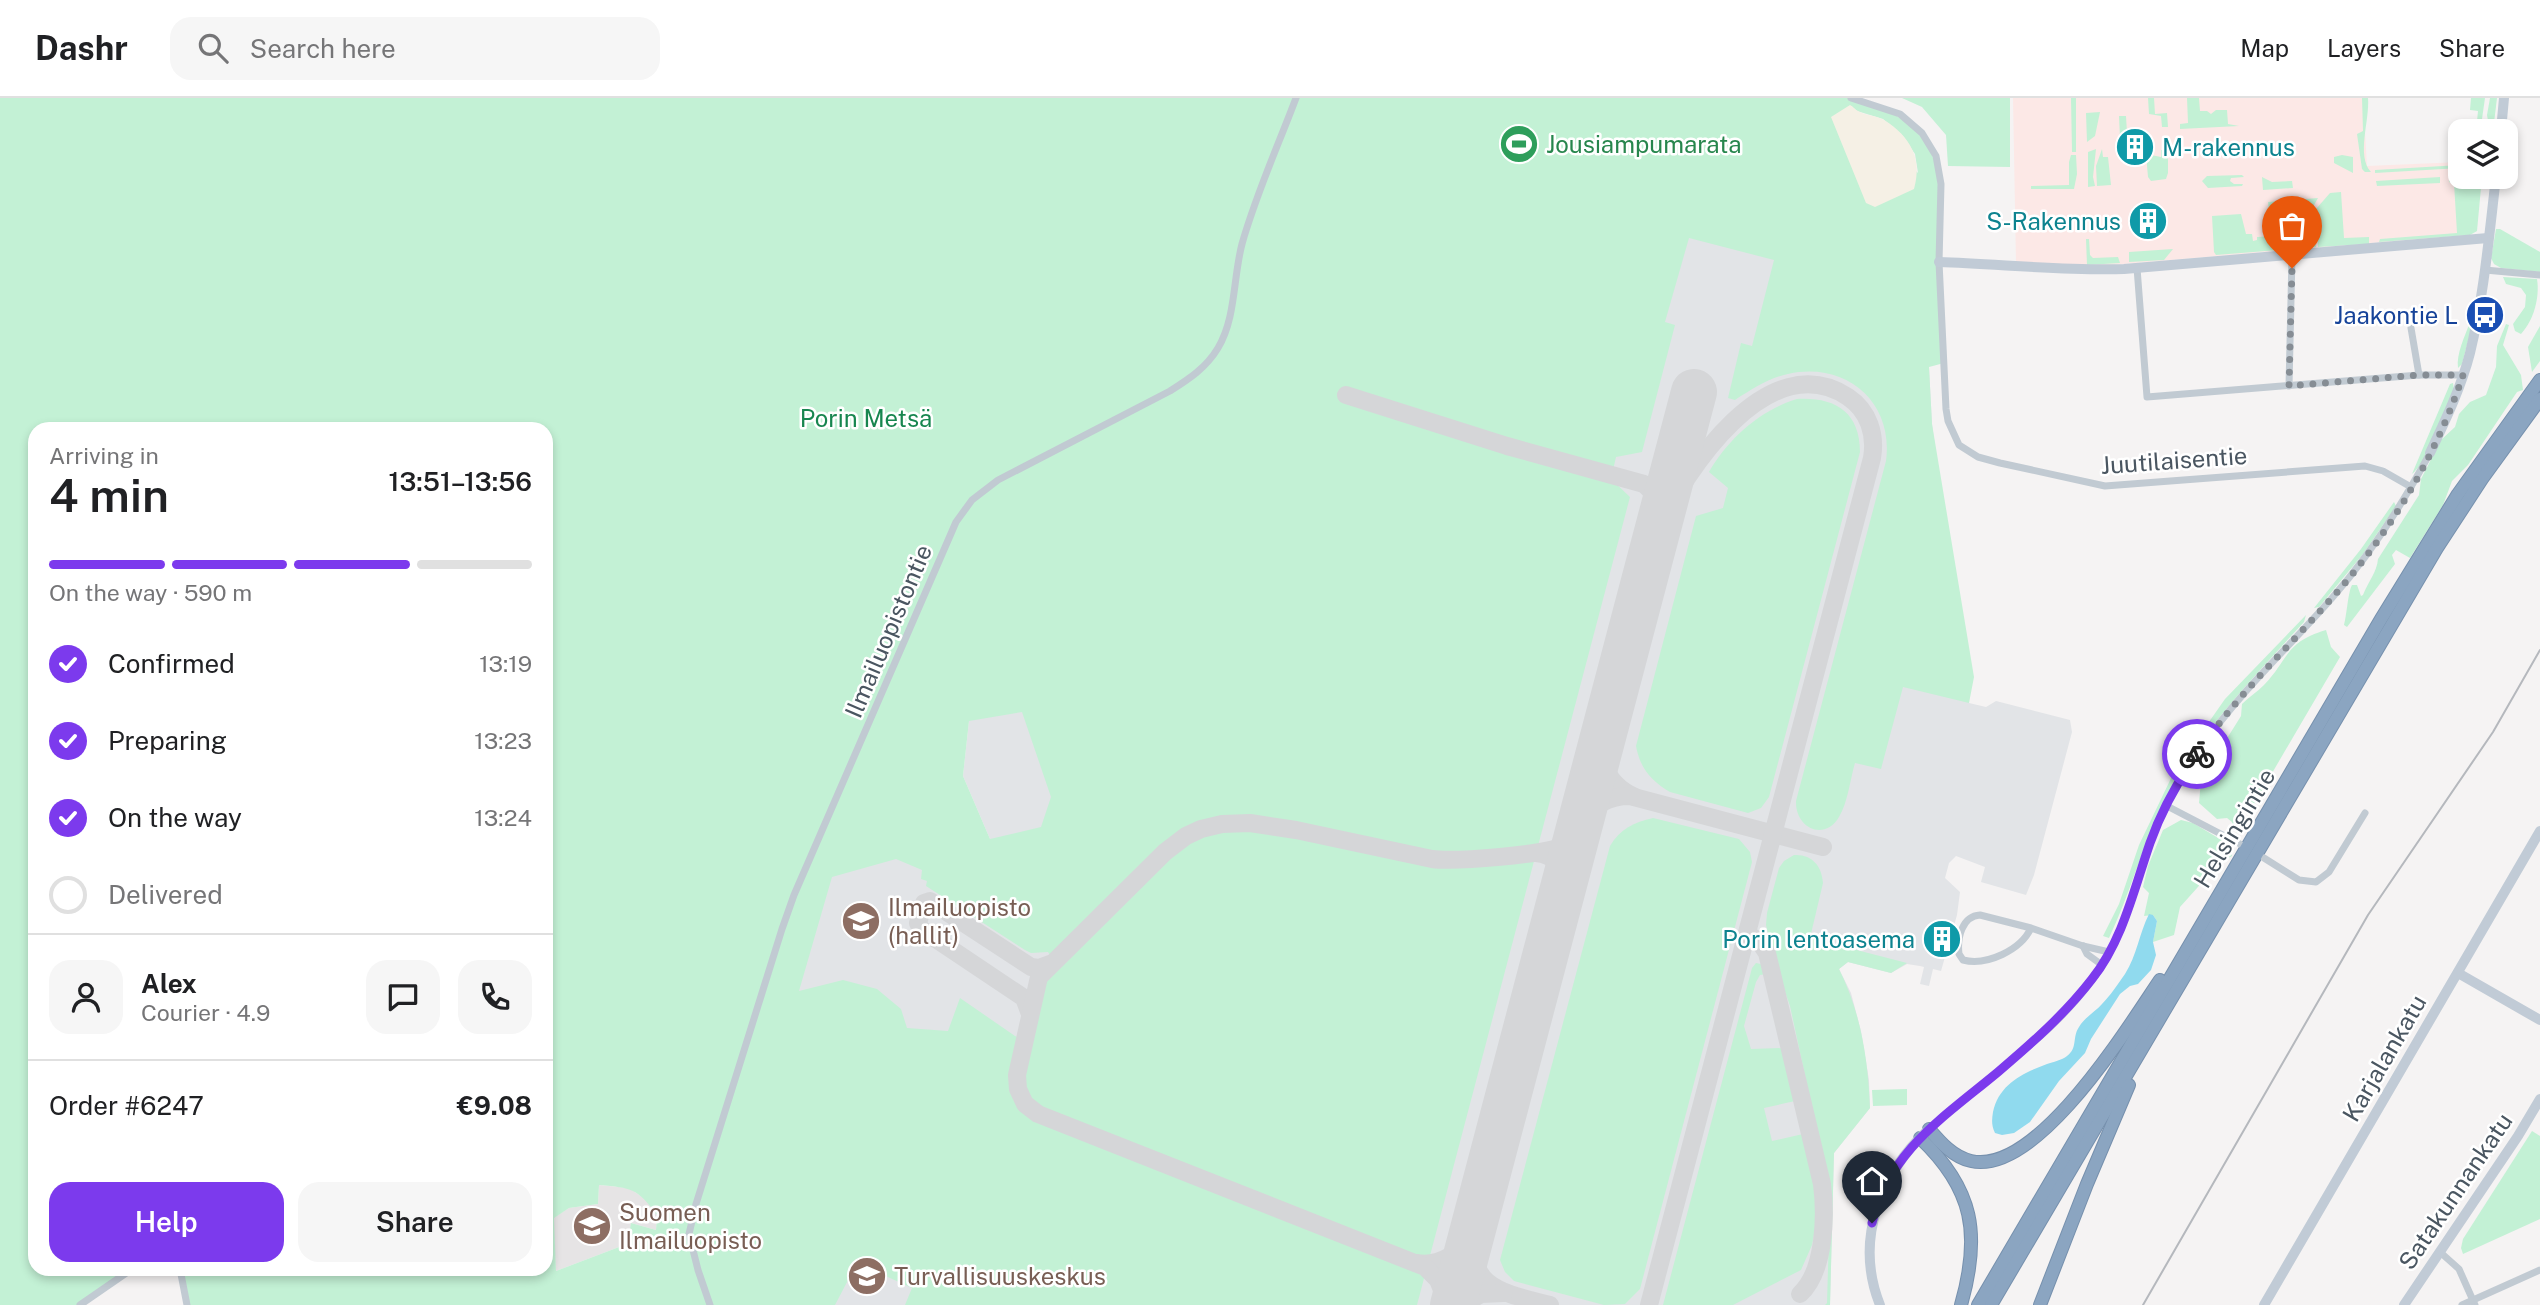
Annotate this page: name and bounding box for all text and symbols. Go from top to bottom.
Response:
search box [170,17,660,80]
text: Dashr [35,29,128,67]
icon: search [194,29,232,67]
text: Search here [250,33,396,64]
text: Map [2240,34,2289,62]
text: Layers [2327,34,2401,62]
text: Share [2439,34,2505,62]
map controls [2448,119,2518,189]
button: layers [2448,119,2518,189]
sports icon: Jousiampumarata [1498,123,1540,165]
building icon: M-rakennus [2114,126,2156,168]
place label: Jousiampumarata [1546,130,1741,158]
place label: M-rakennus [2162,133,2295,161]
pin [2262,196,2322,268]
building icon: S-Rakennus [2127,200,2169,242]
place label: S-Rakennus [1986,207,2121,235]
icon: bag [2273,207,2311,245]
bus stop icon: Jaakontie L [2464,294,2506,336]
place label: Jaakontie L [2334,301,2458,329]
park label: Porin Metsä [800,404,932,432]
street label: Juutilaisentie [2100,441,2248,479]
text: Arriving in [49,442,159,469]
text: 13:51–13:56 [389,466,532,497]
text: 4 min [49,468,169,522]
street label: Ilmailuopistontie [839,540,937,722]
text: On the way · 590 m [49,579,252,606]
icon: check [49,645,87,683]
text: Confirmed [108,648,235,679]
text: 13:19 [479,650,532,677]
courier [2162,719,2232,789]
icon: check [49,722,87,760]
text: Preparing [108,725,227,756]
text: 13:23 [474,727,532,754]
icon: bike [2178,735,2216,773]
street label: Helsingintie [2187,763,2281,893]
icon: check [49,799,87,837]
text: On the way [108,802,242,833]
text: 13:24 [474,804,532,831]
text: Delivered [108,879,223,910]
place label: Ilmailuopisto (hallit) [888,893,1031,949]
school or university icon: Ilmailuopisto (hallit) [840,900,882,942]
building icon: Porin lentoasema [1921,918,1963,960]
place label: Porin lentoasema [1722,925,1915,953]
button: person [49,960,123,1034]
button: chat [366,960,440,1034]
button: phone [458,960,532,1034]
text: Alex [141,968,197,999]
street label: Karjalankatu [2336,990,2432,1126]
text: Courier · 4.9 [141,999,270,1026]
text: Order #6247 [49,1090,204,1121]
text: €9.08 [457,1090,532,1121]
street label: Satakunnankatu [2392,1108,2518,1274]
pin [1842,1151,1902,1223]
icon: home [1853,1162,1891,1200]
button: Help [49,1182,284,1262]
button: Share [298,1182,532,1262]
place label: Suomen Ilmailuopisto [619,1198,762,1254]
school or university icon: Suomen Ilmailuopisto [571,1205,613,1247]
school or university icon: Turvallisuuskeskus [846,1255,888,1297]
place label: Turvallisuuskeskus [894,1262,1106,1290]

